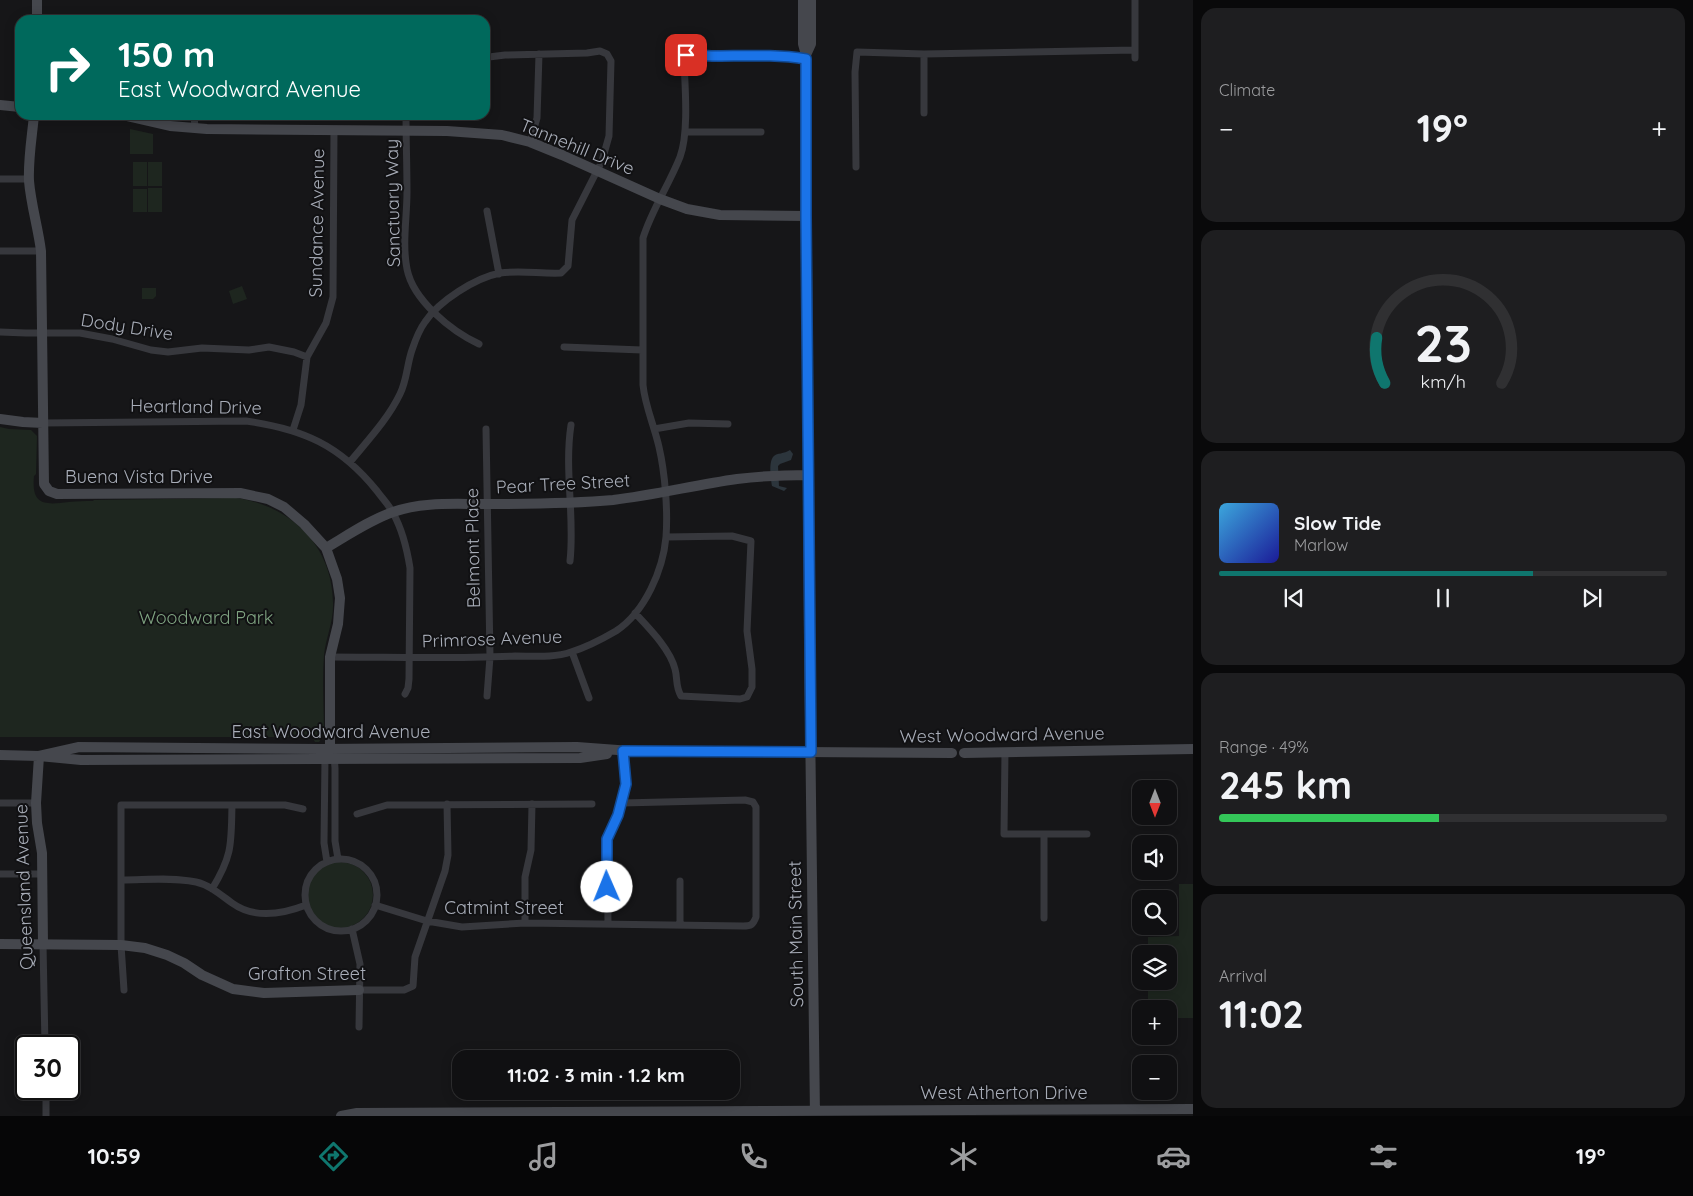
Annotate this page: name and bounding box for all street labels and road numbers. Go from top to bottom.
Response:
street label: Tannehill Drive [517,113,638,180]
street label: Sanctuary Way [380,139,405,267]
street label: Sundance Avenue [304,148,329,298]
street label: Dody Drive [79,308,175,345]
street label: Heartland Drive [130,394,262,419]
street label: Buena Vista Drive [65,465,213,488]
street label: Pear Tree Street [495,469,631,499]
street label: Belmont Place [460,488,485,608]
street label: Primrose Avenue [421,625,563,652]
street label: East Woodward Avenue [232,720,430,743]
street label: West Woodward Avenue [899,721,1105,748]
street label: Queensland Avenue [9,804,38,970]
street label: South Main Street [783,860,808,1008]
street label: Catmint Street [444,896,564,919]
street label: Grafton Street [248,962,366,985]
street label: West Atherton Drive [920,1081,1088,1104]

